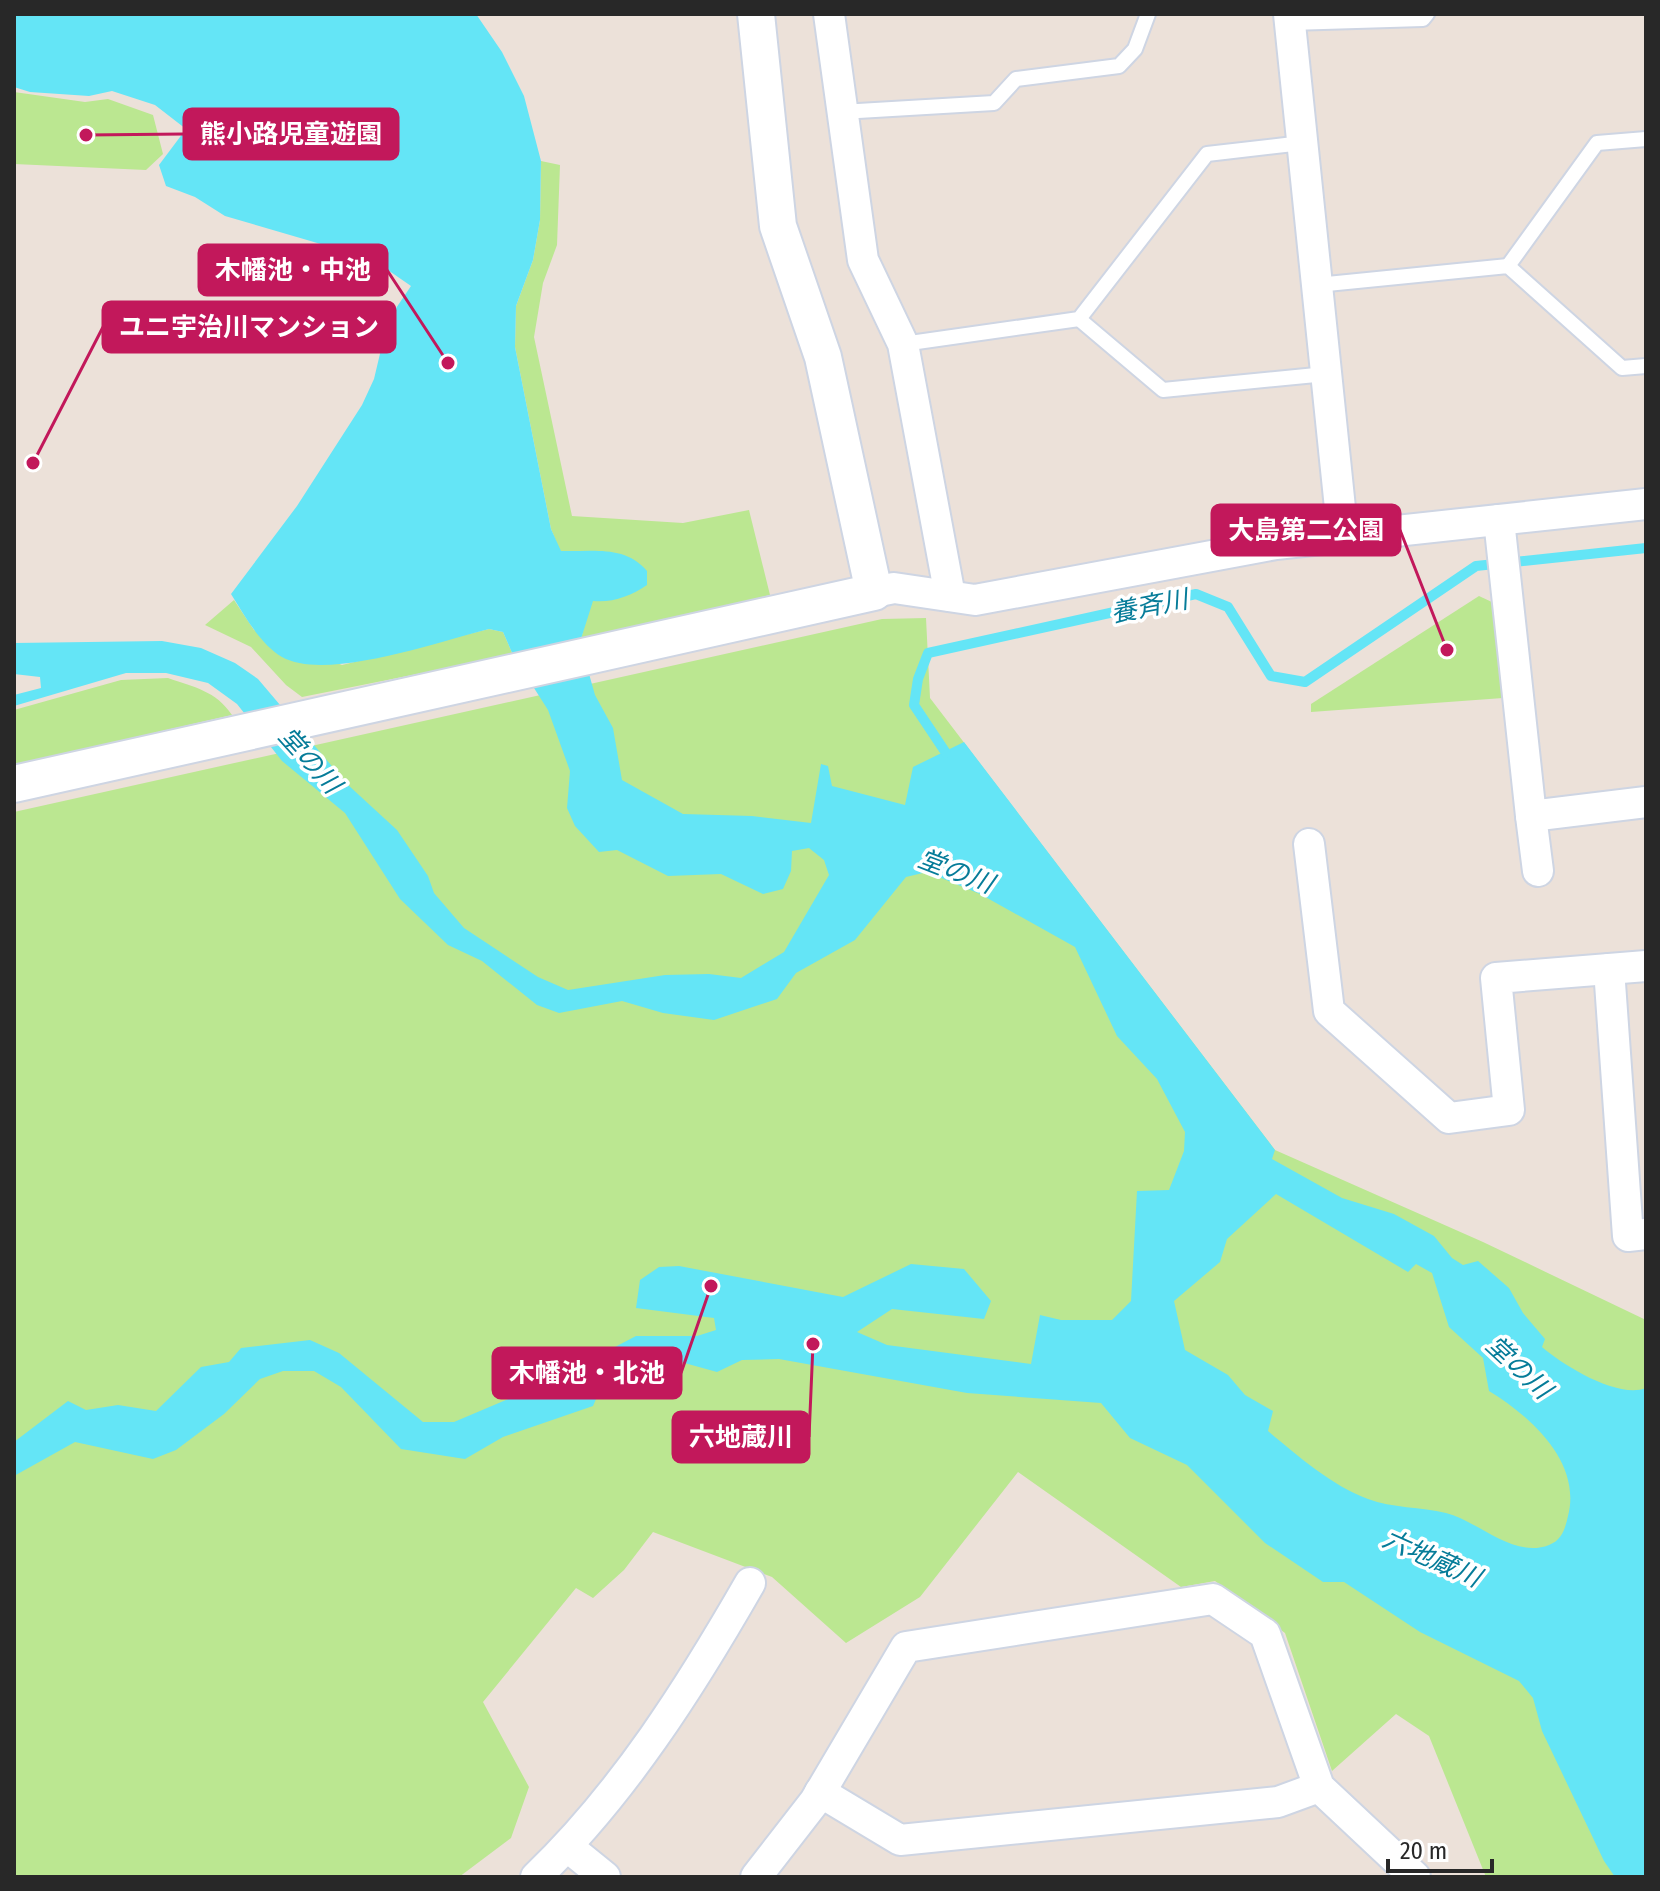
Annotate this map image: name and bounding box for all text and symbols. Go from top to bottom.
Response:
callout: 熊小路児童遊園 [184,109,398,159]
text: 熊小路児童遊園 [200,119,382,150]
callout: 木幡池・中池 [199,245,387,295]
text: 木幡池・中池 [215,255,371,286]
callout: ユニ宇治川マンション [103,302,395,352]
text: ユニ宇治川マンション [119,312,379,343]
callout: 大島第二公園 [1212,505,1400,555]
text: 大島第二公園 [1228,515,1384,546]
water label: 養斉川 [1108,583,1193,629]
water label: 堂の川 [272,721,349,802]
water label: 堂の川 [914,843,1001,901]
water label: 堂の川 [1480,1329,1560,1407]
callout: 木幡池・北池 [493,1348,681,1398]
text: 木幡池・北池 [509,1358,665,1389]
callout: 六地蔵川 [673,1412,809,1462]
text: 六地蔵川 [689,1422,793,1453]
water label: 六地蔵川 [1378,1523,1488,1595]
scale bar [1388,1823,1492,1873]
text: 20 m [1400,1837,1447,1865]

